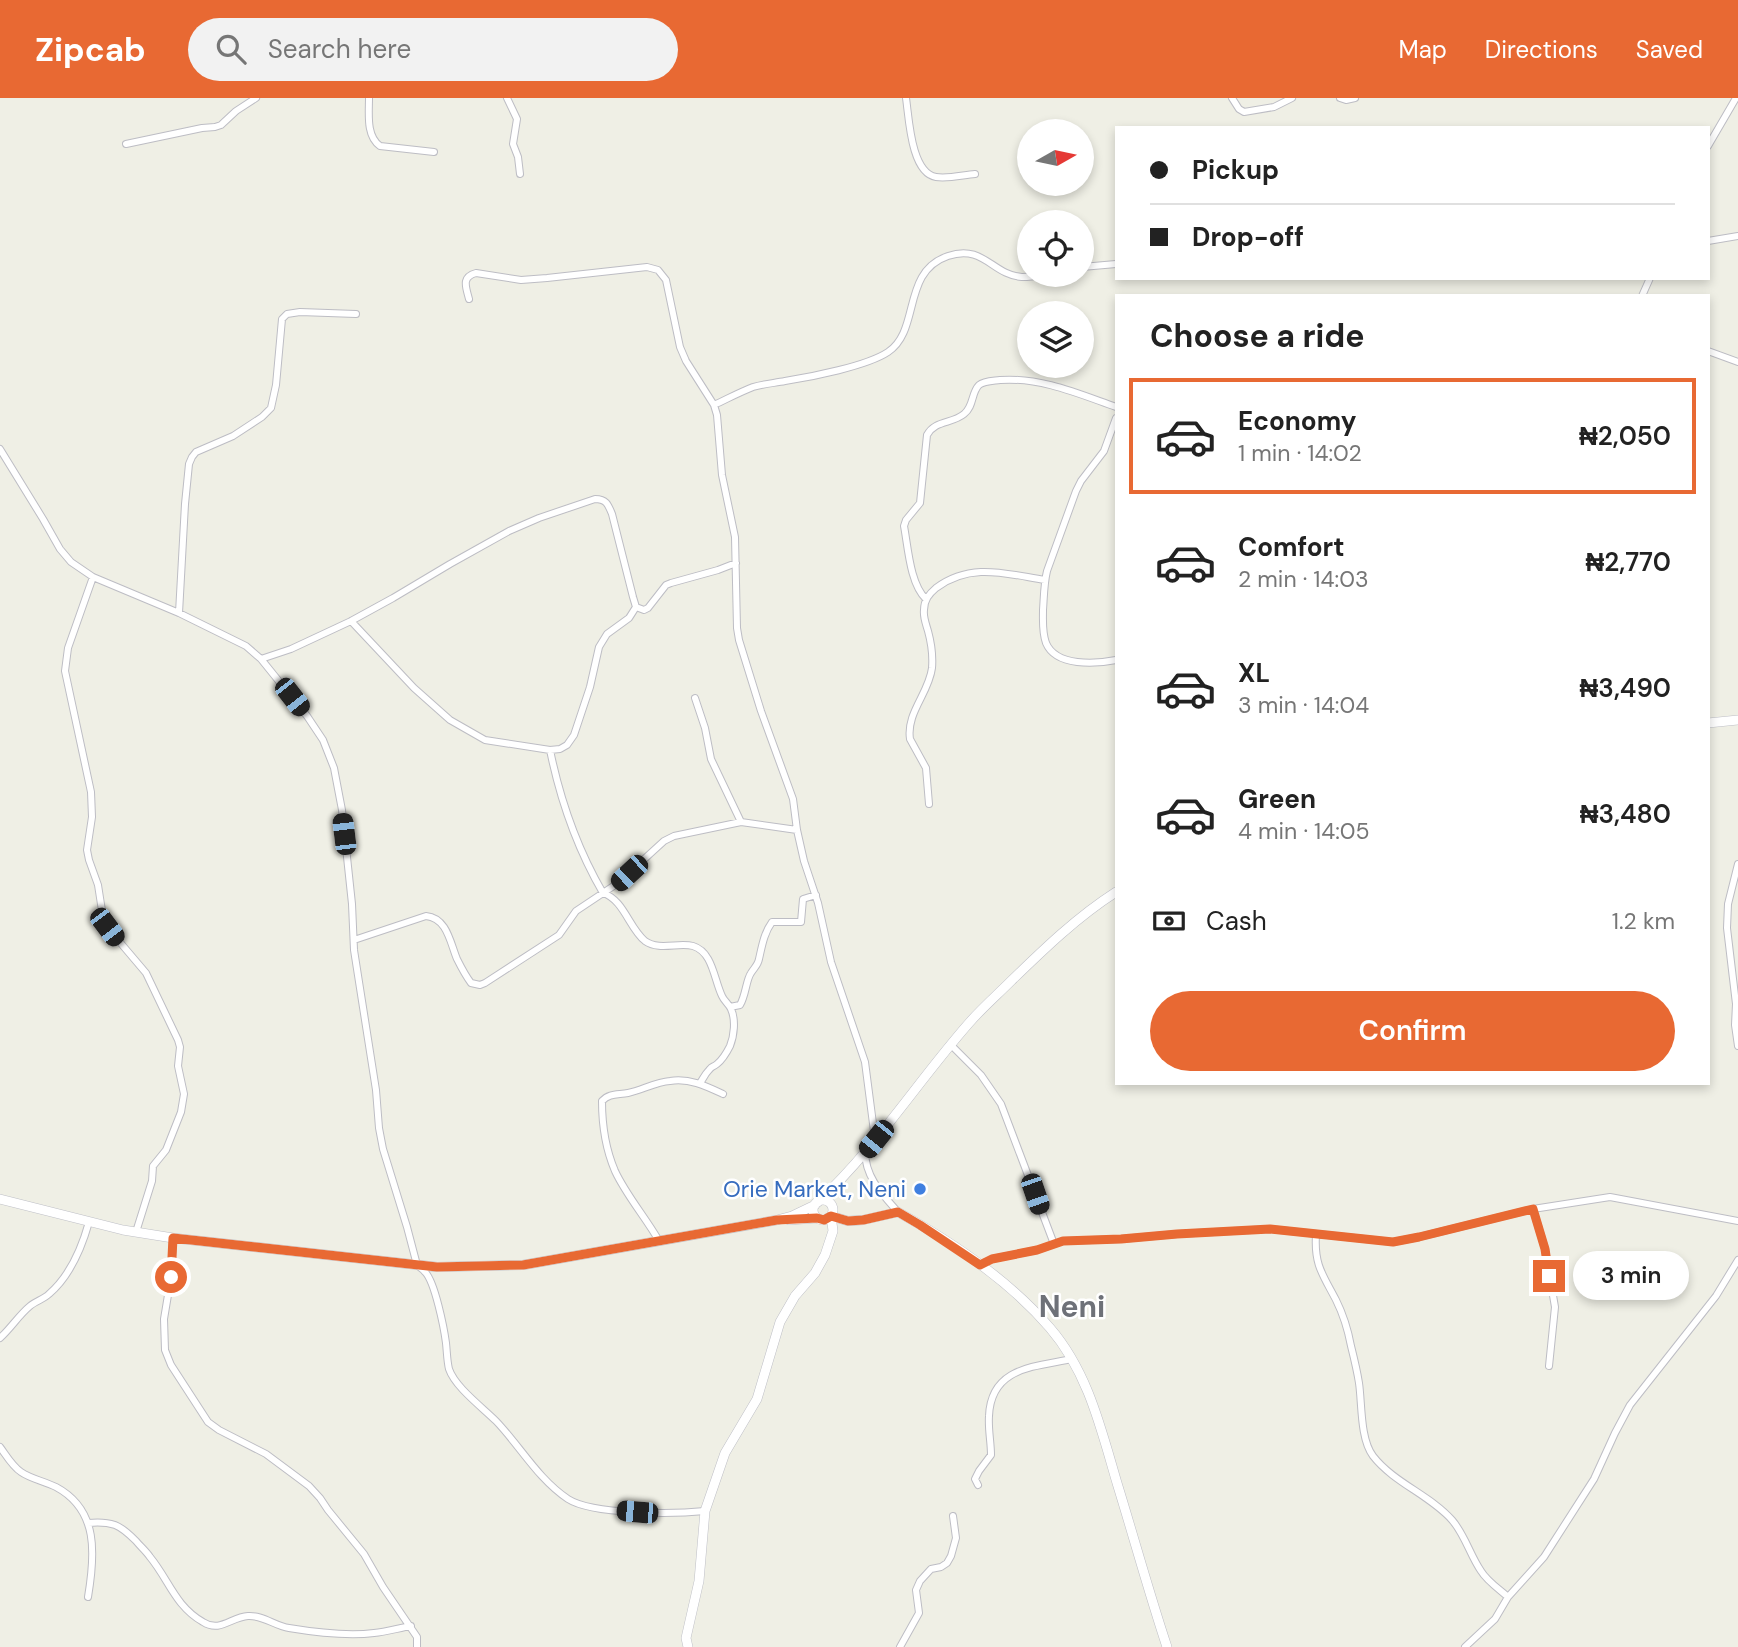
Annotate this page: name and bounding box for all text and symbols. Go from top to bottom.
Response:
search box [188,18,678,81]
text: Zipcab [35,28,146,71]
icon: search [212,30,250,68]
text: Search here [268,32,411,66]
text: Map [1399,34,1447,65]
text: Directions [1485,34,1598,65]
text: Saved [1636,34,1703,65]
north arrow [1017,119,1094,196]
map controls [1017,119,1094,378]
text: Pickup [1192,153,1279,187]
button: locate [1017,210,1094,287]
text: Drop-off [1192,220,1304,254]
button: layers [1017,301,1094,378]
text: Choose a ride [1150,315,1365,357]
text: Economy [1238,404,1356,438]
icon: car [1154,405,1217,468]
text: ₦2,050 [1579,419,1671,453]
text: 1 min · 14:02 [1238,438,1362,468]
text: Comfort [1238,530,1344,564]
icon: car [1154,531,1217,594]
text: ₦2,770 [1586,545,1671,579]
text: 2 min · 14:03 [1238,564,1368,594]
text: XL [1238,656,1270,690]
icon: car [1154,657,1217,720]
text: ₦3,490 [1580,671,1671,705]
car [271,674,314,720]
text: 3 min · 14:04 [1238,690,1369,720]
text: Green [1238,782,1316,816]
icon: car [1154,783,1217,846]
text: ₦3,480 [1580,797,1671,831]
car [332,812,357,856]
text: 4 min · 14:05 [1238,816,1370,846]
car [607,851,652,895]
icon: cash [1150,902,1188,940]
car [86,904,129,950]
text: Cash [1206,904,1267,938]
text: 1.2 km [1612,906,1675,936]
button: Confirm [1150,991,1675,1071]
car [855,1116,898,1162]
car [1019,1171,1052,1217]
place label: Orie Market, Neni [723,1174,906,1204]
marker: Orie Market, Neni [912,1181,928,1197]
callout: 3 min [1574,1252,1689,1300]
route end [1533,1260,1565,1292]
text: 3 min [1601,1260,1661,1290]
route start [155,1261,187,1293]
district label: Neni [1039,1287,1105,1326]
car [616,1500,659,1524]

